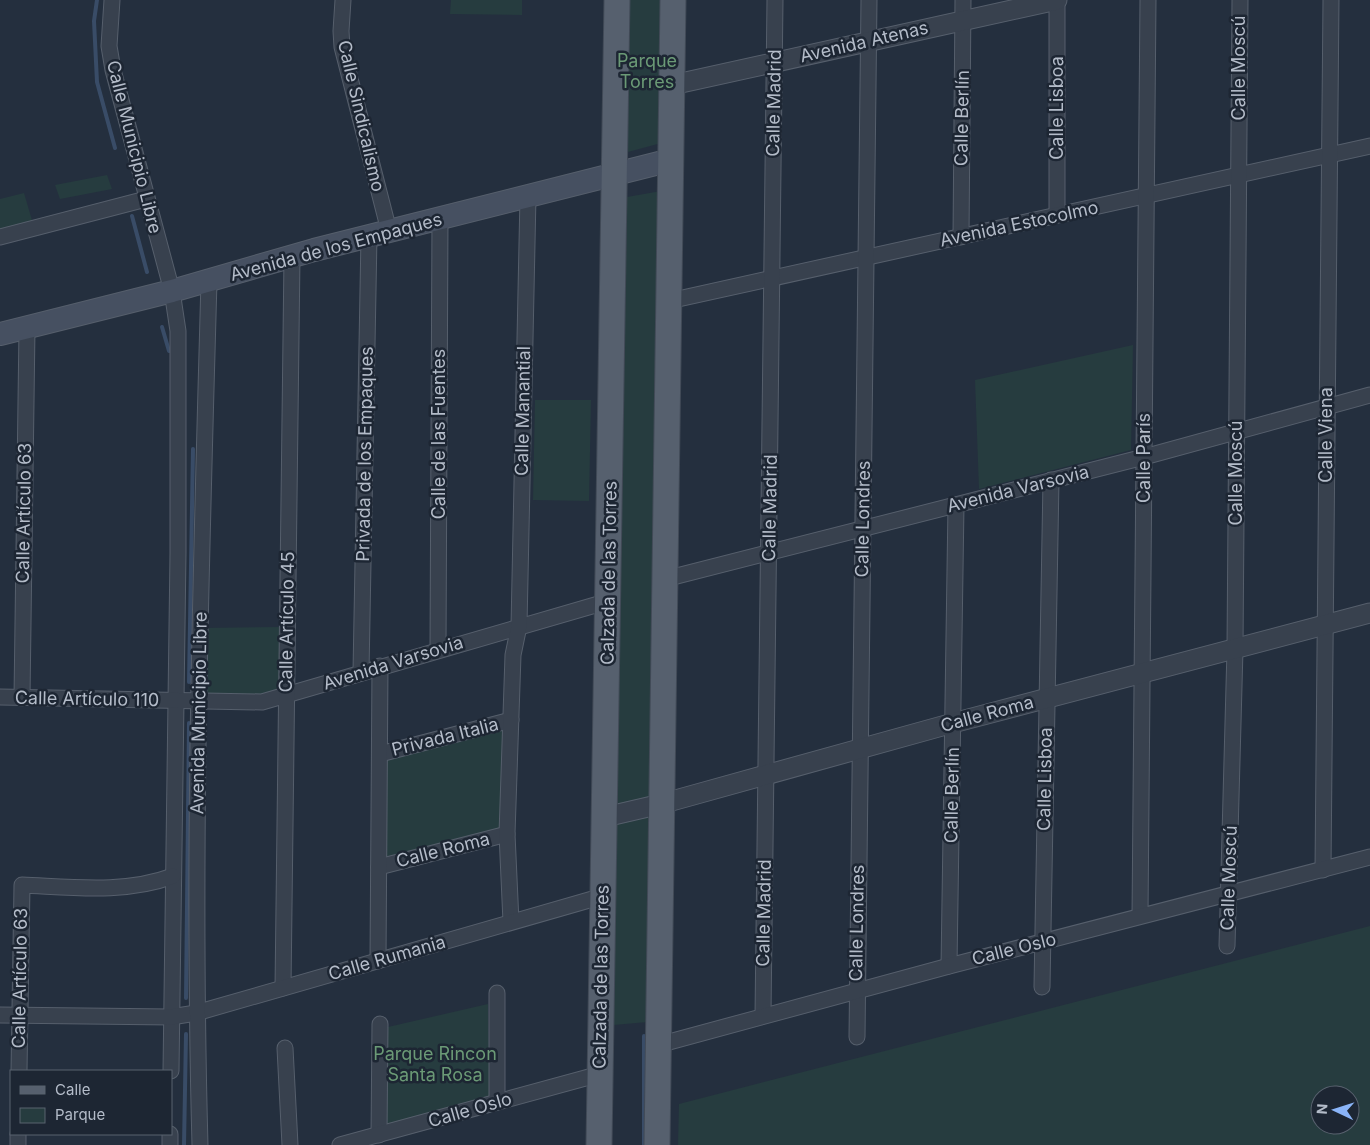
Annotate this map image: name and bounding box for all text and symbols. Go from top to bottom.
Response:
street label: Calle Moscú [1228,15,1249,121]
street label: Avenida Atenas [798,17,930,66]
street label: Calle Sindicalismo [334,38,389,194]
street label: Calle Madrid [762,49,785,157]
park label: Parque Torres [617,50,677,92]
street label: Calle Lisboa [1046,56,1067,160]
street label: Calle Municipio Libre [103,58,166,236]
street label: Calle Berlín [950,70,973,166]
street label: Avenida Estocolmo [938,196,1100,251]
street label: Avenida de los Empaques [228,208,444,285]
street label: Privada de los Empaques [352,346,377,562]
street label: Calle Manantial [511,346,534,476]
street label: Calle de las Fuentes [428,349,449,519]
street label: Calle Viena [1315,387,1336,483]
street label: Calle París [1133,413,1154,503]
street label: Calle Moscú [1225,420,1246,526]
street label: Calle Artículo 63 [12,442,35,584]
street label: Calle Madrid [758,454,781,562]
street label: Calle Londres [851,460,874,577]
street label: Avenida Varsovia [945,461,1091,516]
street label: Calzada de las Torres [596,481,621,665]
street label: Calle Artículo 45 [275,551,298,693]
street label: Avenida Municipio Libre [186,611,211,815]
street label: Avenida Varsovia [320,631,466,694]
street label: Calle Artículo 110 [15,687,159,710]
street label: Calle Roma [938,691,1036,736]
street label: Privada Italia [389,713,500,760]
street label: Calle Lisboa [1033,727,1056,831]
street label: Calle Berlín [940,747,963,843]
street label: Calle Moscú [1216,825,1241,931]
street label: Calle Roma [394,828,492,871]
street label: Calle Madrid [752,859,775,967]
street label: Calle Londres [845,864,868,981]
street label: Calzada de las Torres [588,885,613,1069]
street label: Calle Artículo 63 [8,907,31,1049]
street label: Calle Oslo [970,928,1058,969]
street label: Calle Rumania [326,931,448,984]
park label: Parque Rincon Santa Rosa [373,1043,497,1085]
legend [10,1070,172,1135]
text: Calle [55,1080,90,1099]
north arrow [1310,1085,1360,1135]
street label: Calle Oslo [426,1088,514,1131]
text: N [1313,1103,1330,1115]
text: Parque [55,1105,105,1124]

